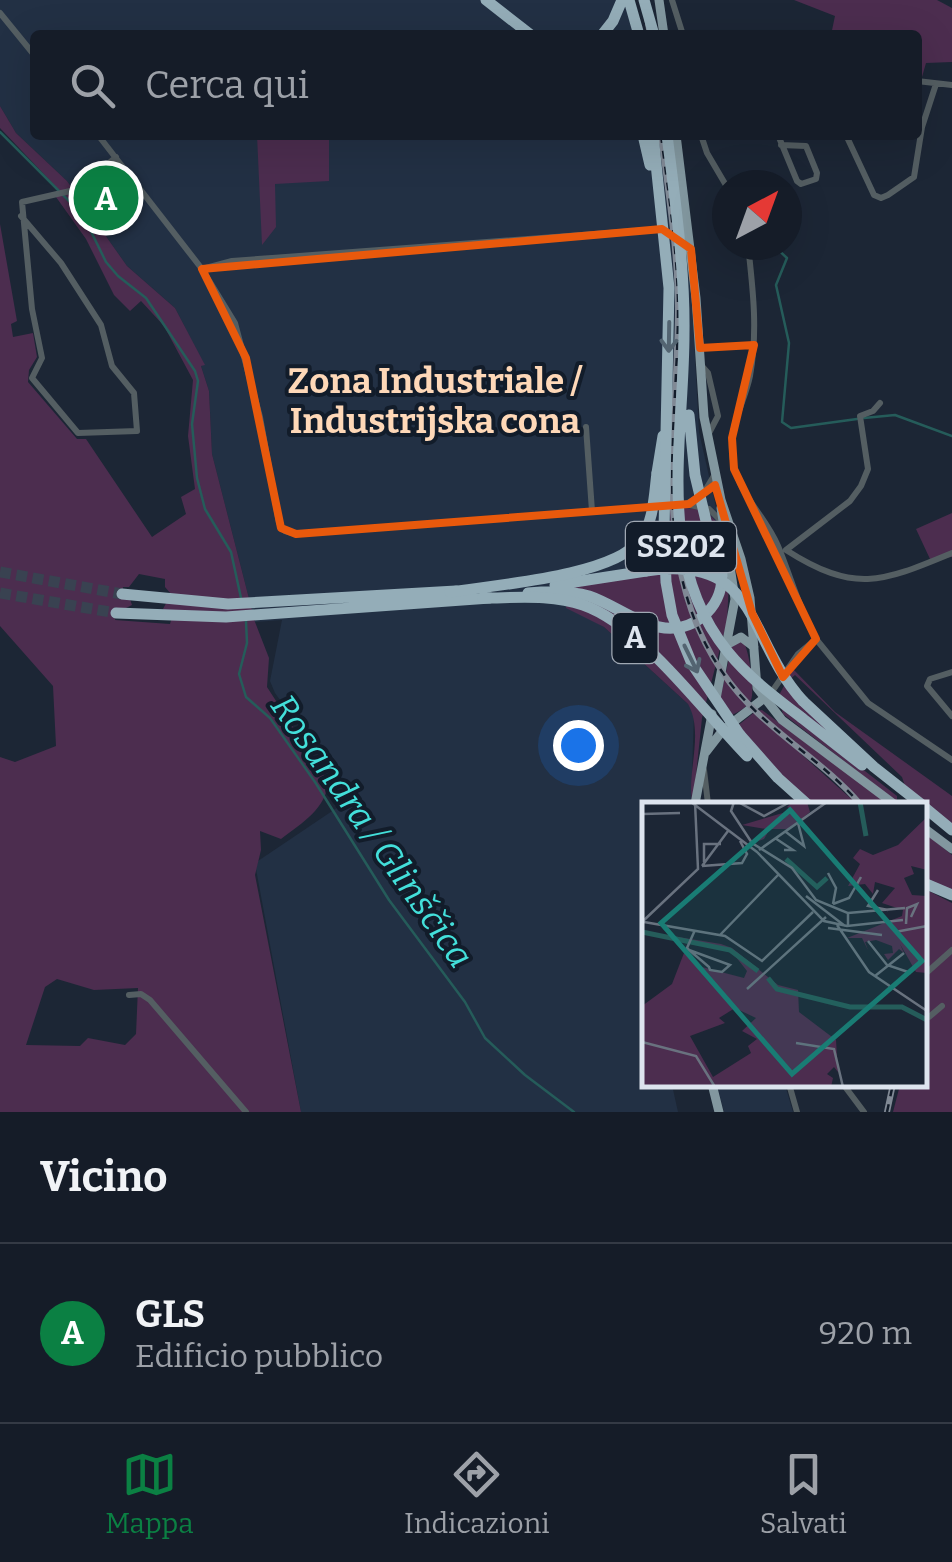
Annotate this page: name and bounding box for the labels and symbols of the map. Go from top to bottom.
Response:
pin: A [74,160,138,236]
north arrow [712,170,802,260]
one-way arrow [659,320,678,352]
district label: Zona Industriale / Industrijska cona [288,360,584,442]
road number: SS202 [626,522,736,572]
road number: A [612,613,658,663]
one-way arrow [682,644,701,674]
water label: Rosandra / Glinščica [262,687,482,975]
your location [553,720,604,771]
inset map [642,802,927,1087]

